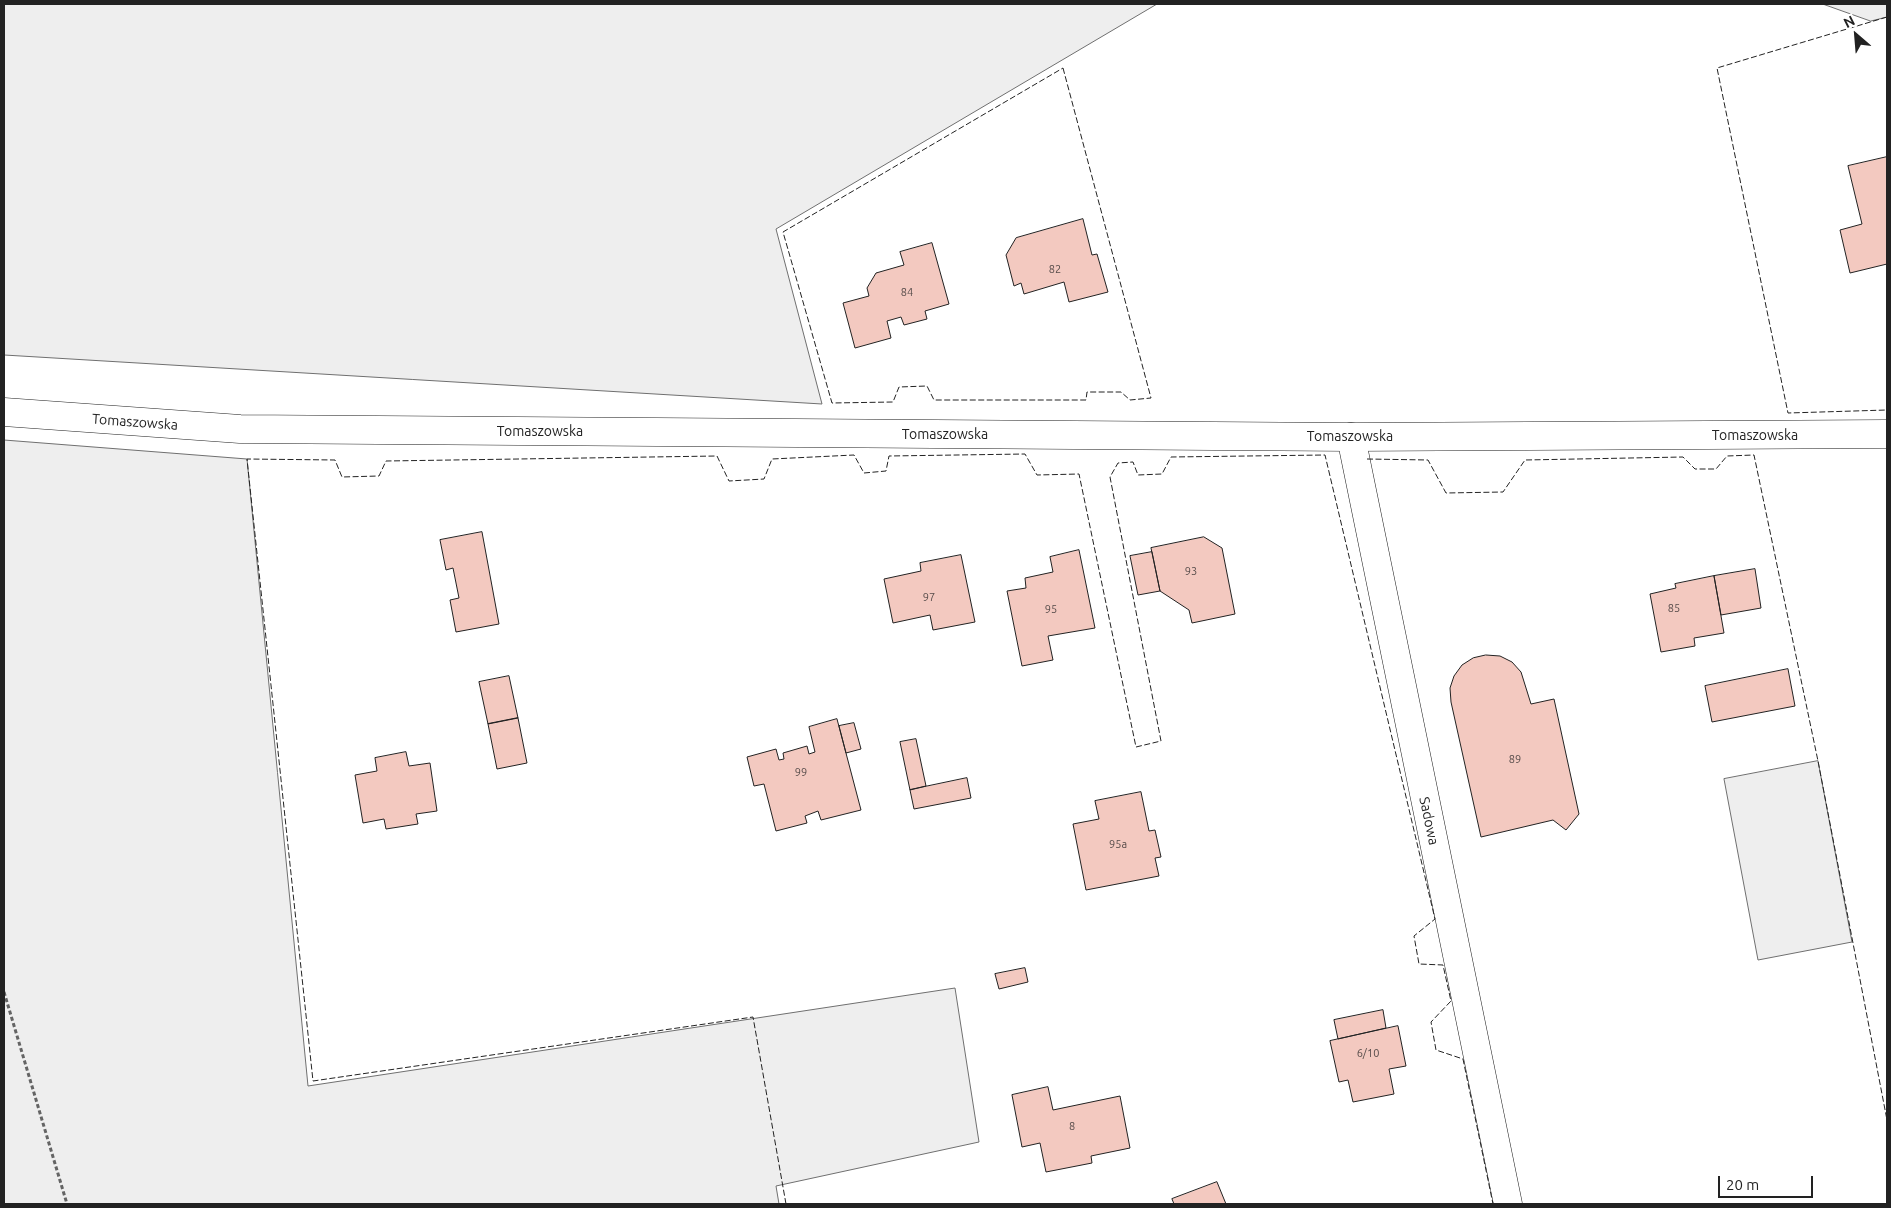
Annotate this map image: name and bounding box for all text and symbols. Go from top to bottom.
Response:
north arrow [1831,10,1881,60]
text: N [1841,12,1857,31]
house number: 82 [1049,262,1061,276]
house number: 84 [901,285,913,299]
street label: Tomaszowska [91,411,179,433]
street label: Tomaszowska [497,423,583,439]
street label: Tomaszowska [902,426,988,442]
street label: Tomaszowska [1712,427,1798,443]
street label: Tomaszowska [1307,428,1393,444]
house number: 93 [1185,564,1197,578]
house number: 97 [923,590,935,604]
house number: 85 [1668,601,1680,615]
house number: 95 [1045,602,1057,616]
house number: 89 [1509,752,1521,766]
house number: 99 [795,765,807,779]
street label: Sadowa [1416,795,1442,847]
house number: 95a [1109,837,1127,851]
house number: 6/10 [1357,1046,1379,1060]
house number: 8 [1069,1119,1075,1133]
scale bar [1721,1166,1816,1198]
text: 20 m [1726,1176,1759,1193]

